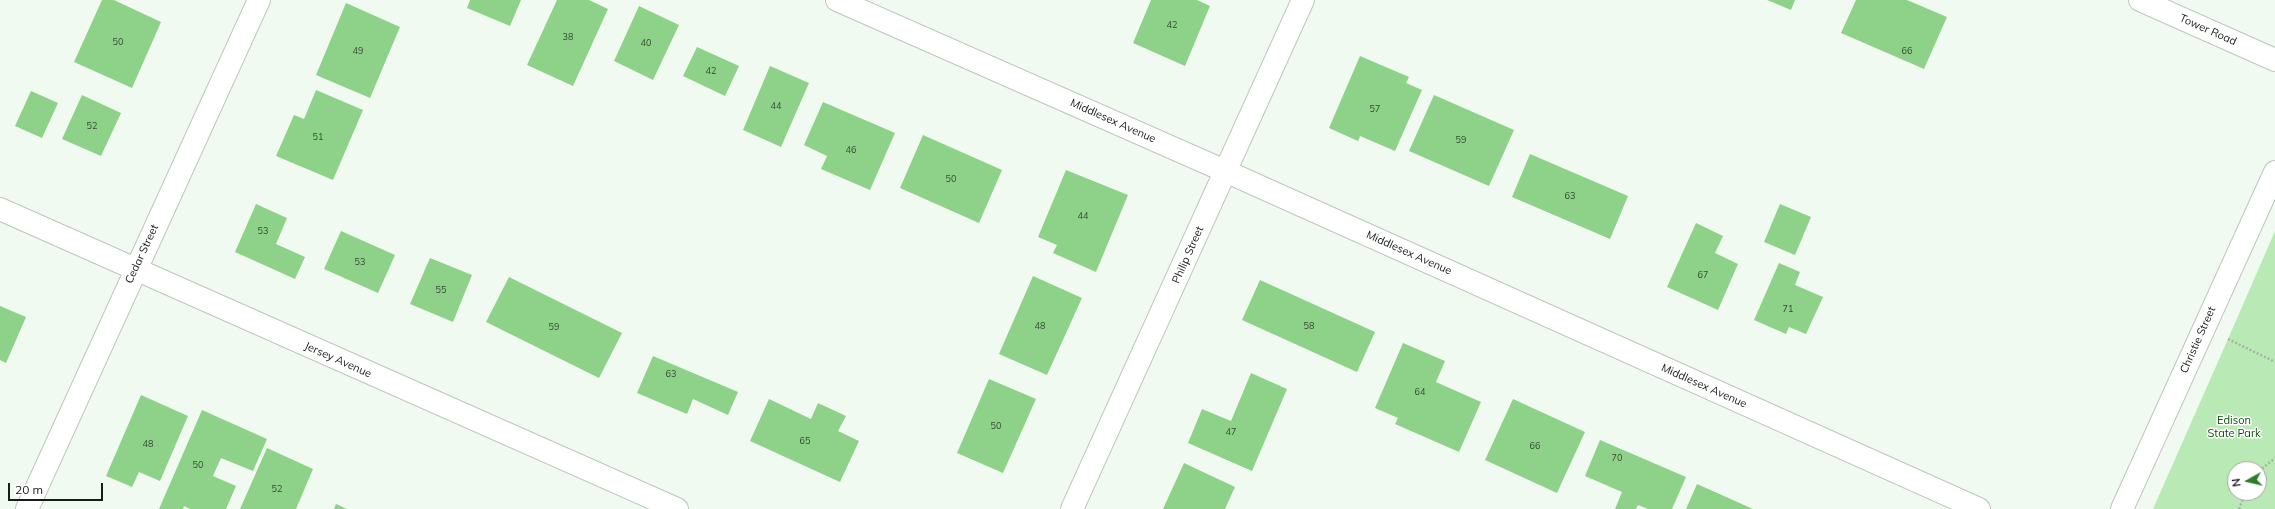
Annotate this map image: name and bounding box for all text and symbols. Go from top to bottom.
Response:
street label: Tower Road [2177,12,2239,48]
house number: 42 [1167,20,1177,30]
house number: 38 [563,32,573,42]
house number: 50 [113,37,123,47]
house number: 40 [641,38,651,48]
house number: 49 [353,46,363,56]
house number: 66 [1902,46,1912,56]
house number: 42 [706,66,716,76]
street label: Middlesex Avenue [1068,96,1158,146]
house number: 44 [771,101,781,111]
house number: 57 [1370,104,1380,114]
house number: 52 [87,121,97,131]
house number: 51 [313,132,323,142]
house number: 59 [1456,135,1466,145]
house number: 46 [846,145,856,155]
house number: 50 [946,174,956,184]
house number: 63 [1565,191,1575,201]
house number: 44 [1078,211,1088,221]
street label: Cedar Street [123,222,161,286]
street label: Philip Street [1169,224,1207,286]
house number: 53 [258,226,268,236]
street label: Middlesex Avenue [1364,228,1454,278]
house number: 53 [355,257,365,267]
house number: 67 [1698,270,1708,280]
house number: 55 [436,285,446,295]
house number: 71 [1783,304,1793,314]
street label: Christie Street [2177,305,2219,375]
house number: 48 [1035,321,1045,331]
house number: 58 [1304,321,1314,331]
house number: 59 [549,322,559,332]
street label: Jersey Avenue [302,339,374,381]
street label: Middlesex Avenue [1659,361,1749,411]
house number: 63 [666,369,676,379]
house number: 64 [1415,387,1425,397]
park label: Edison State Park [2207,414,2261,440]
house number: 50 [991,421,1001,431]
house number: 47 [1226,427,1236,437]
house number: 65 [800,436,810,446]
house number: 48 [143,439,153,449]
house number: 66 [1530,441,1540,451]
house number: 70 [1612,453,1622,463]
house number: 50 [193,460,203,470]
north arrow [2227,461,2267,501]
scale bar [10,475,105,501]
text: N [2229,477,2244,488]
text: 20 m [15,482,43,497]
house number: 52 [272,484,282,494]

